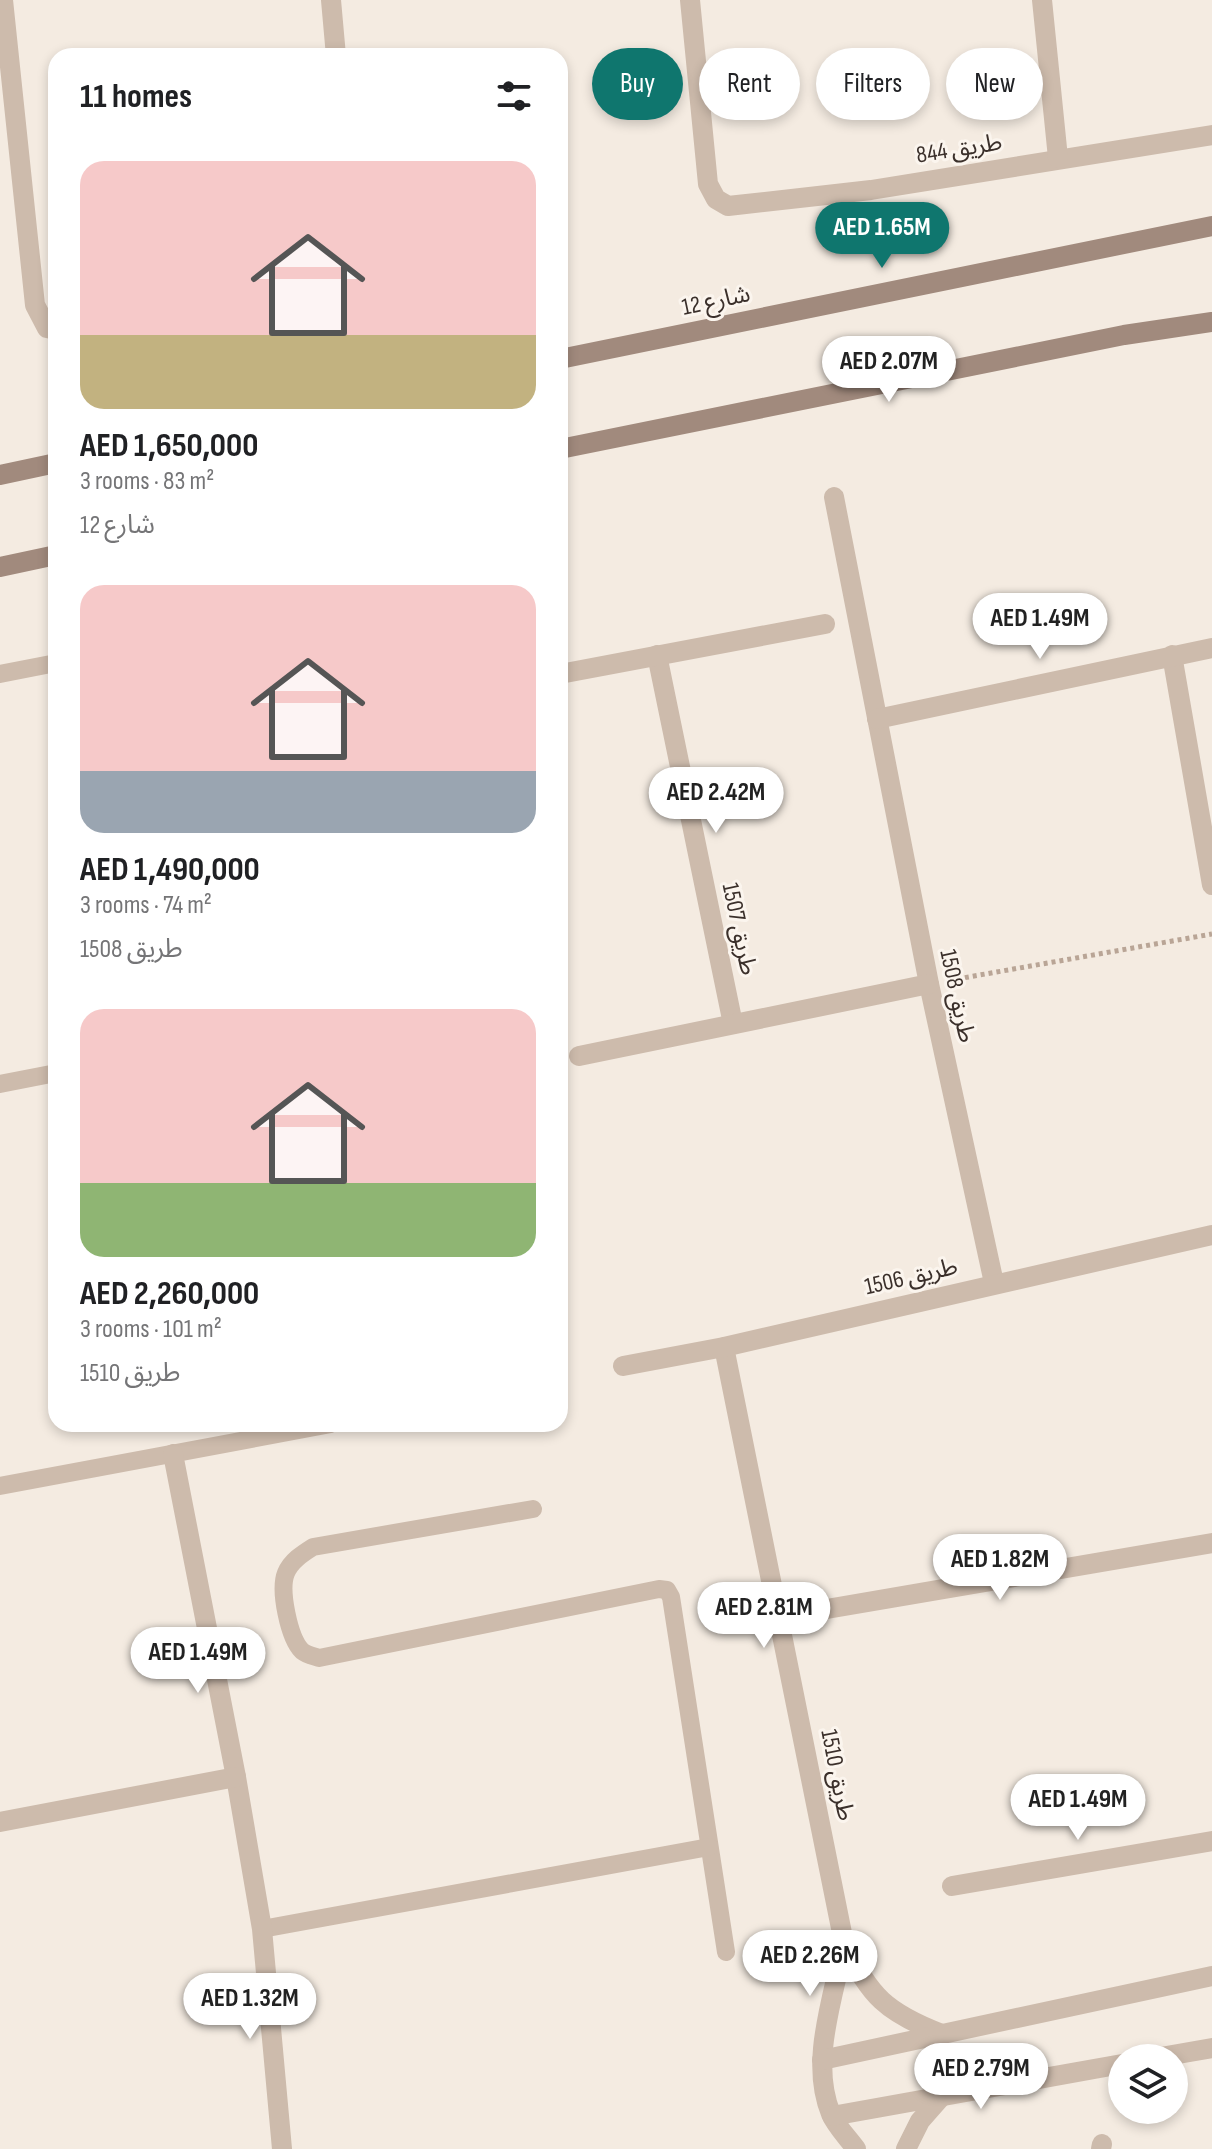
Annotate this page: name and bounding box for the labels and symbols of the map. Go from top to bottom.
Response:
street label: طريق 844 [914,127,1004,170]
pin: AED 1.65M [790,202,974,270]
street label: شارع 12 [679,279,753,324]
pin: AED 2.07M [797,336,981,404]
pin: AED 1.49M [948,593,1132,661]
pin: AED 2.42M [624,767,808,835]
street label: طريق 1507 [716,880,763,978]
street label: طريق 1508 [933,947,982,1045]
street label: طريق 1506 [862,1252,960,1301]
pin: AED 1.82M [908,1534,1092,1602]
pin: AED 2.81M [672,1582,856,1650]
pin: AED 1.49M [106,1627,290,1695]
street label: طريق 1510 [814,1727,861,1823]
pin: AED 1.49M [986,1774,1170,1842]
pin: AED 2.26M [718,1930,902,1998]
pin: AED 1.32M [158,1973,342,2041]
pin: AED 2.79M [889,2043,1073,2111]

